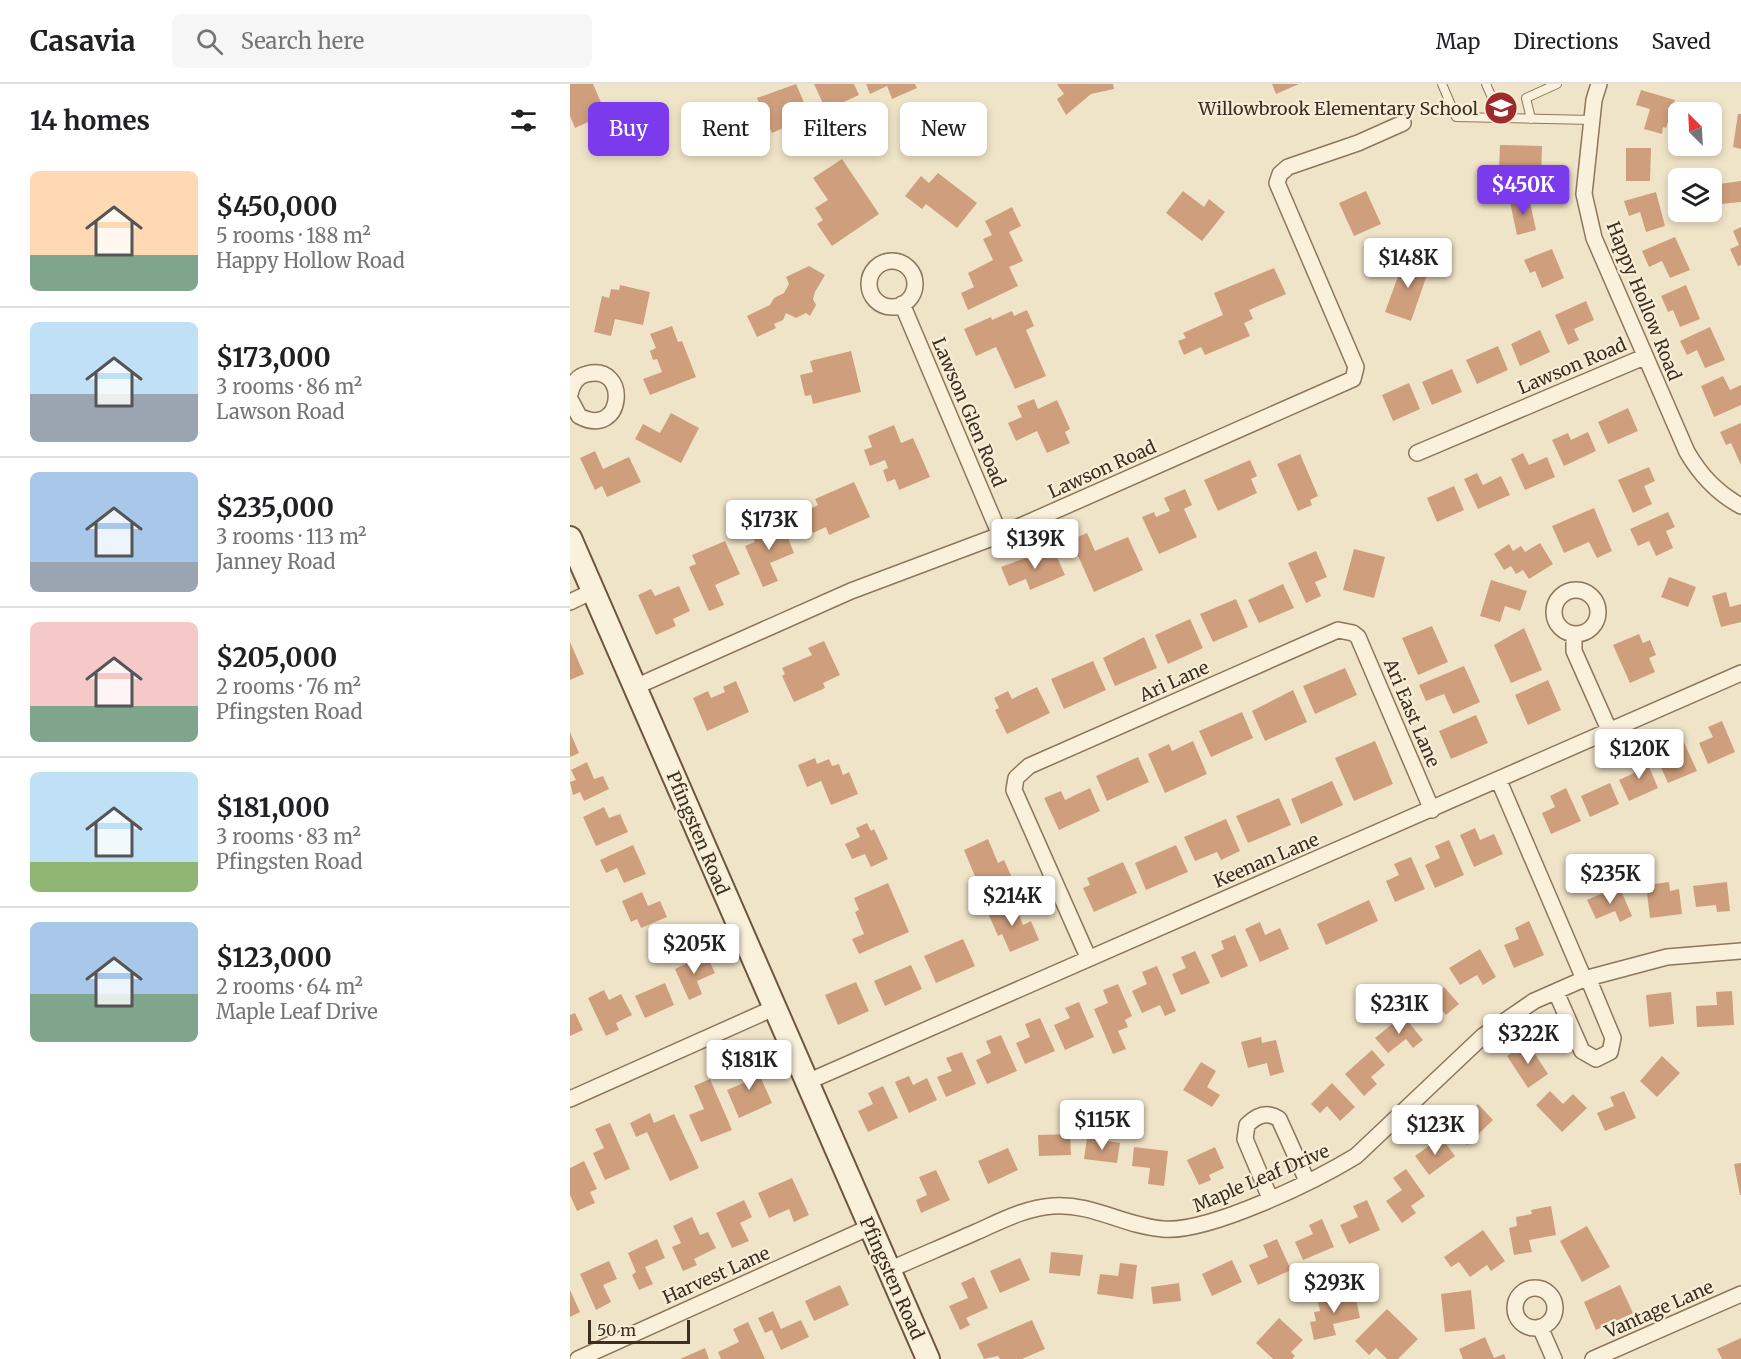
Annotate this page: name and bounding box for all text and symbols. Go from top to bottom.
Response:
search box [172,14,592,68]
text: Casavia [30,23,136,59]
icon: search [193,25,226,58]
text: Search here [241,27,364,55]
text: Map [1436,28,1480,55]
text: Directions [1513,28,1618,55]
text: Saved [1651,28,1711,55]
school or university icon: Willowbrook Elementary School [1483,90,1519,126]
place label: Willowbrook Elementary School [1197,97,1478,120]
chip: Buy [588,102,669,156]
chip: Rent [681,102,770,156]
chip: Filters [782,102,888,156]
chip: New [900,102,987,156]
north arrow [1668,102,1722,156]
map controls [1668,102,1722,222]
text: 14 homes [30,104,150,137]
icon: filters [507,104,540,137]
pin: $450K [1481,165,1565,216]
button: layers [1668,168,1722,222]
text: $450K [1491,172,1555,197]
text: $450,000 [216,190,337,223]
icon: home [78,195,150,267]
street label: Happy Hollow Road [1602,218,1687,384]
text: 5 rooms · 188 m² [216,223,371,248]
pin: $148K [1366,238,1450,289]
text: $148K [1378,245,1438,270]
text: Happy Hollow Road [216,248,405,273]
street label: Lawson Road [1514,333,1630,399]
street label: Lawson Glen Road [927,334,1011,490]
text: $173,000 [216,341,331,374]
icon: home [78,346,150,418]
text: 3 rooms · 86 m² [216,374,362,399]
text: Lawson Road [216,399,345,424]
street label: Lawson Road [1044,435,1160,503]
text: $235,000 [216,491,334,524]
icon: home [78,496,150,568]
pin: $173K [727,500,811,551]
text: $173K [740,507,798,532]
pin: $139K [993,519,1077,570]
text: 3 rooms · 113 m² [216,524,366,549]
text: $139K [1005,526,1065,551]
text: Janney Road [216,549,335,574]
text: $205,000 [216,641,337,674]
icon: home [78,646,150,718]
street label: Ari East Lane [1378,654,1445,771]
street label: Ari Lane [1135,656,1212,707]
text: 2 rooms · 76 m² [216,674,361,699]
text: Pfingsten Road [216,699,362,724]
pin: $120K [1597,729,1681,780]
text: $120K [1609,736,1669,761]
street label: Pfingsten Road [662,768,734,898]
text: $181,000 [216,791,330,824]
icon: home [78,796,150,868]
text: 3 rooms · 83 m² [216,824,361,849]
street label: Keenan Lane [1210,828,1322,892]
text: Pfingsten Road [216,849,362,874]
pin: $235K [1568,854,1652,905]
text: $235K [1580,861,1640,886]
pin: $214K [970,876,1054,927]
text: $214K [982,883,1042,908]
pin: $205K [652,924,736,975]
text: $205K [662,931,726,956]
text: $123,000 [216,941,332,974]
icon: home [78,946,150,1018]
text: 2 rooms · 64 m² [216,974,363,999]
pin: $231K [1357,984,1441,1035]
text: $231K [1370,991,1428,1016]
text: Maple Leaf Drive [216,999,378,1024]
pin: $322K [1486,1014,1570,1065]
text: $322K [1497,1021,1559,1046]
pin: $181K [707,1040,791,1091]
text: $181K [721,1047,777,1072]
pin: $115K [1060,1100,1144,1151]
pin: $123K [1393,1105,1477,1156]
text: $115K [1074,1107,1130,1132]
text: $123K [1406,1112,1464,1137]
street label: Maple Leaf Drive [1189,1139,1333,1217]
street label: Pfingsten Road [855,1213,929,1343]
street label: Harvest Lane [659,1241,773,1309]
pin: $293K [1292,1263,1376,1314]
text: $293K [1303,1270,1365,1295]
street label: Vantage Lane [1600,1275,1717,1344]
scale bar [588,1317,690,1344]
text: 50 m [597,1320,636,1340]

